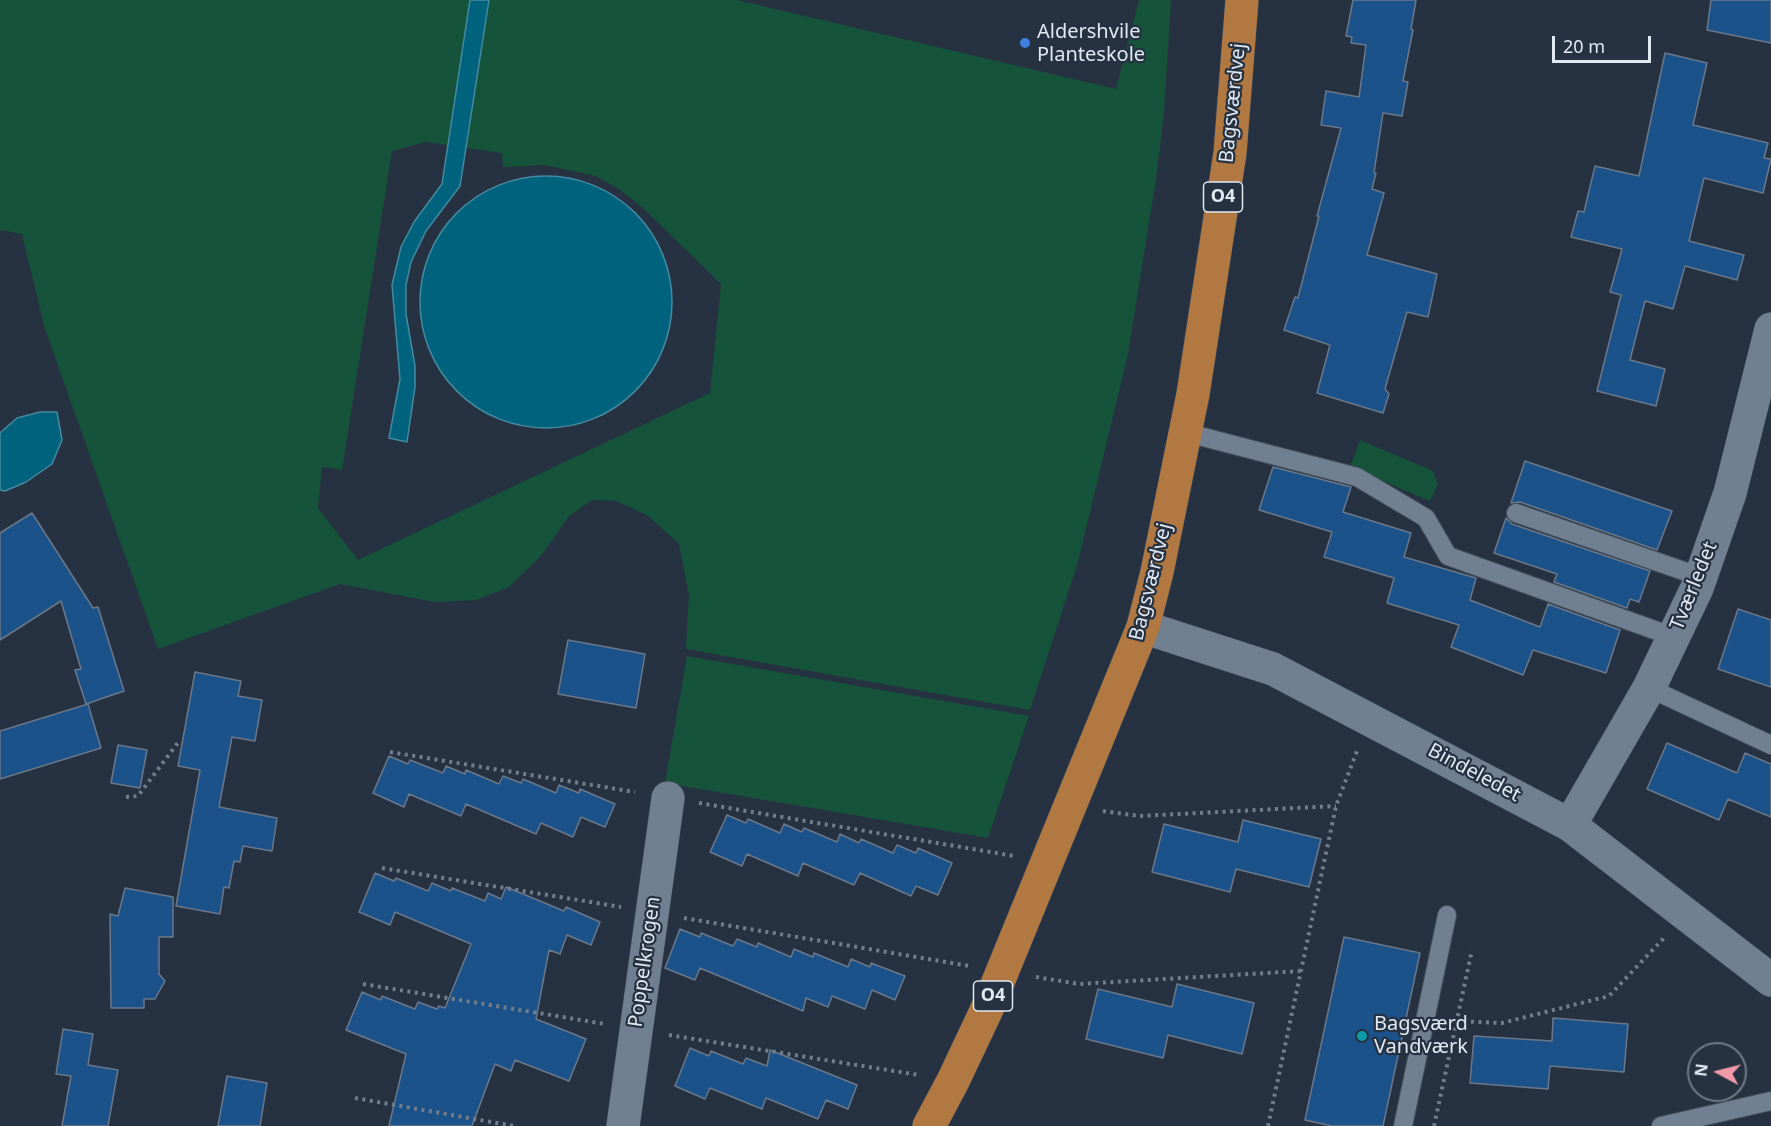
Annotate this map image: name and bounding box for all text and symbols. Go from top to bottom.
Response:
place label: Aldershvile Planteskole [1037,20,1145,67]
scale bar [1555,24,1654,62]
text: 20 m [1563,34,1605,58]
marker: Aldershvile Planteskole [1018,36,1032,50]
street label: Bagsværdvej [1215,42,1251,164]
road number: O4 [1204,182,1242,212]
street label: Bagsværdvej [1125,521,1177,643]
street label: Tværledet [1665,538,1723,634]
street label: Bindeledet [1424,739,1524,807]
street label: Poppelkrogen [624,895,666,1029]
road number: O4 [974,981,1012,1011]
place label: Bagsværd Vandværk [1374,1012,1468,1059]
marker: Bagsværd Vandværk [1355,1029,1369,1043]
north arrow [1687,1042,1747,1102]
text: N [1689,1062,1713,1078]

